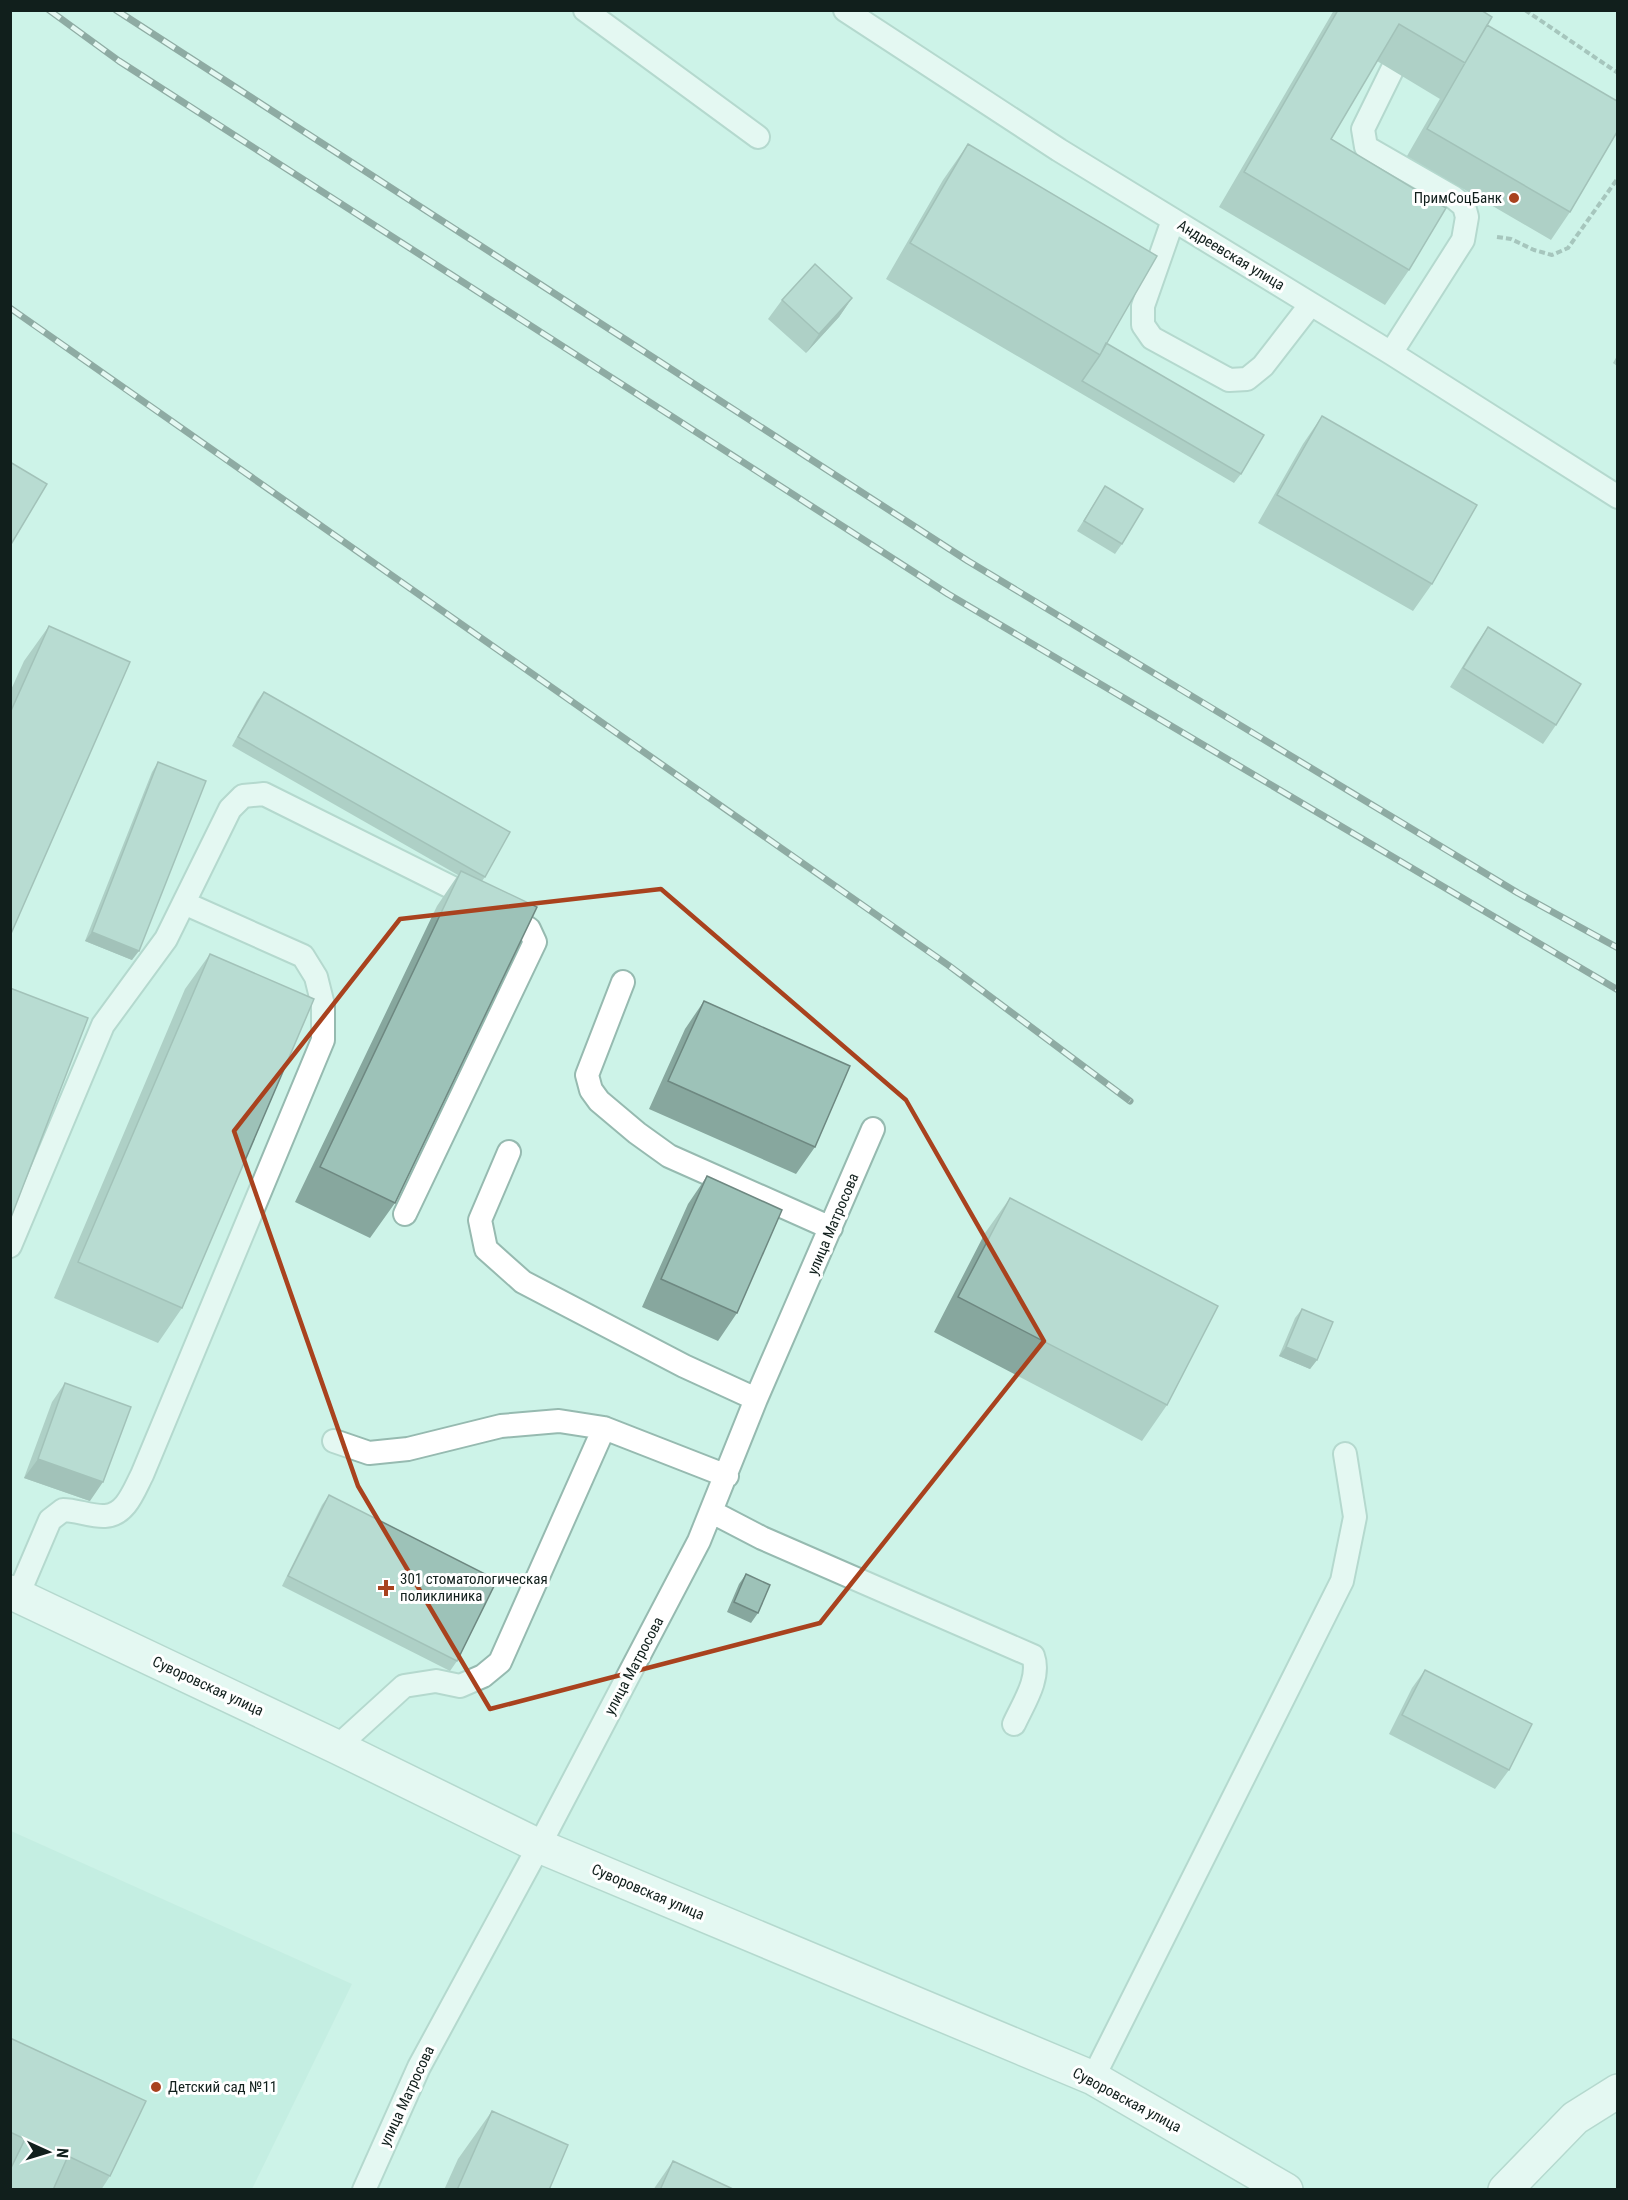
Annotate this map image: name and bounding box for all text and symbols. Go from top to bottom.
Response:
place label: ПримСоцБанк [1414,189,1502,207]
marker: ПримСоцБанк [1507,191,1521,205]
street label: Андреевская улица [1174,216,1288,294]
street label: улица Матросова [803,1170,863,1278]
place label: 301 стоматологическая поликлиника [400,1570,548,1605]
marker: 301 стоматологическая поликлиника [377,1579,395,1597]
street label: улица Матросова [601,1614,667,1718]
street label: Суворовская улица [150,1652,266,1720]
street label: Суворовская улица [589,1860,707,1924]
street label: улица Матросова [376,2043,438,2149]
street label: Суворовская улица [1070,2064,1184,2136]
place label: Детский сад №11 [168,2078,277,2096]
marker: Детский сад №11 [149,2080,163,2094]
north arrow [18,2122,78,2182]
text: N [53,2147,72,2159]

